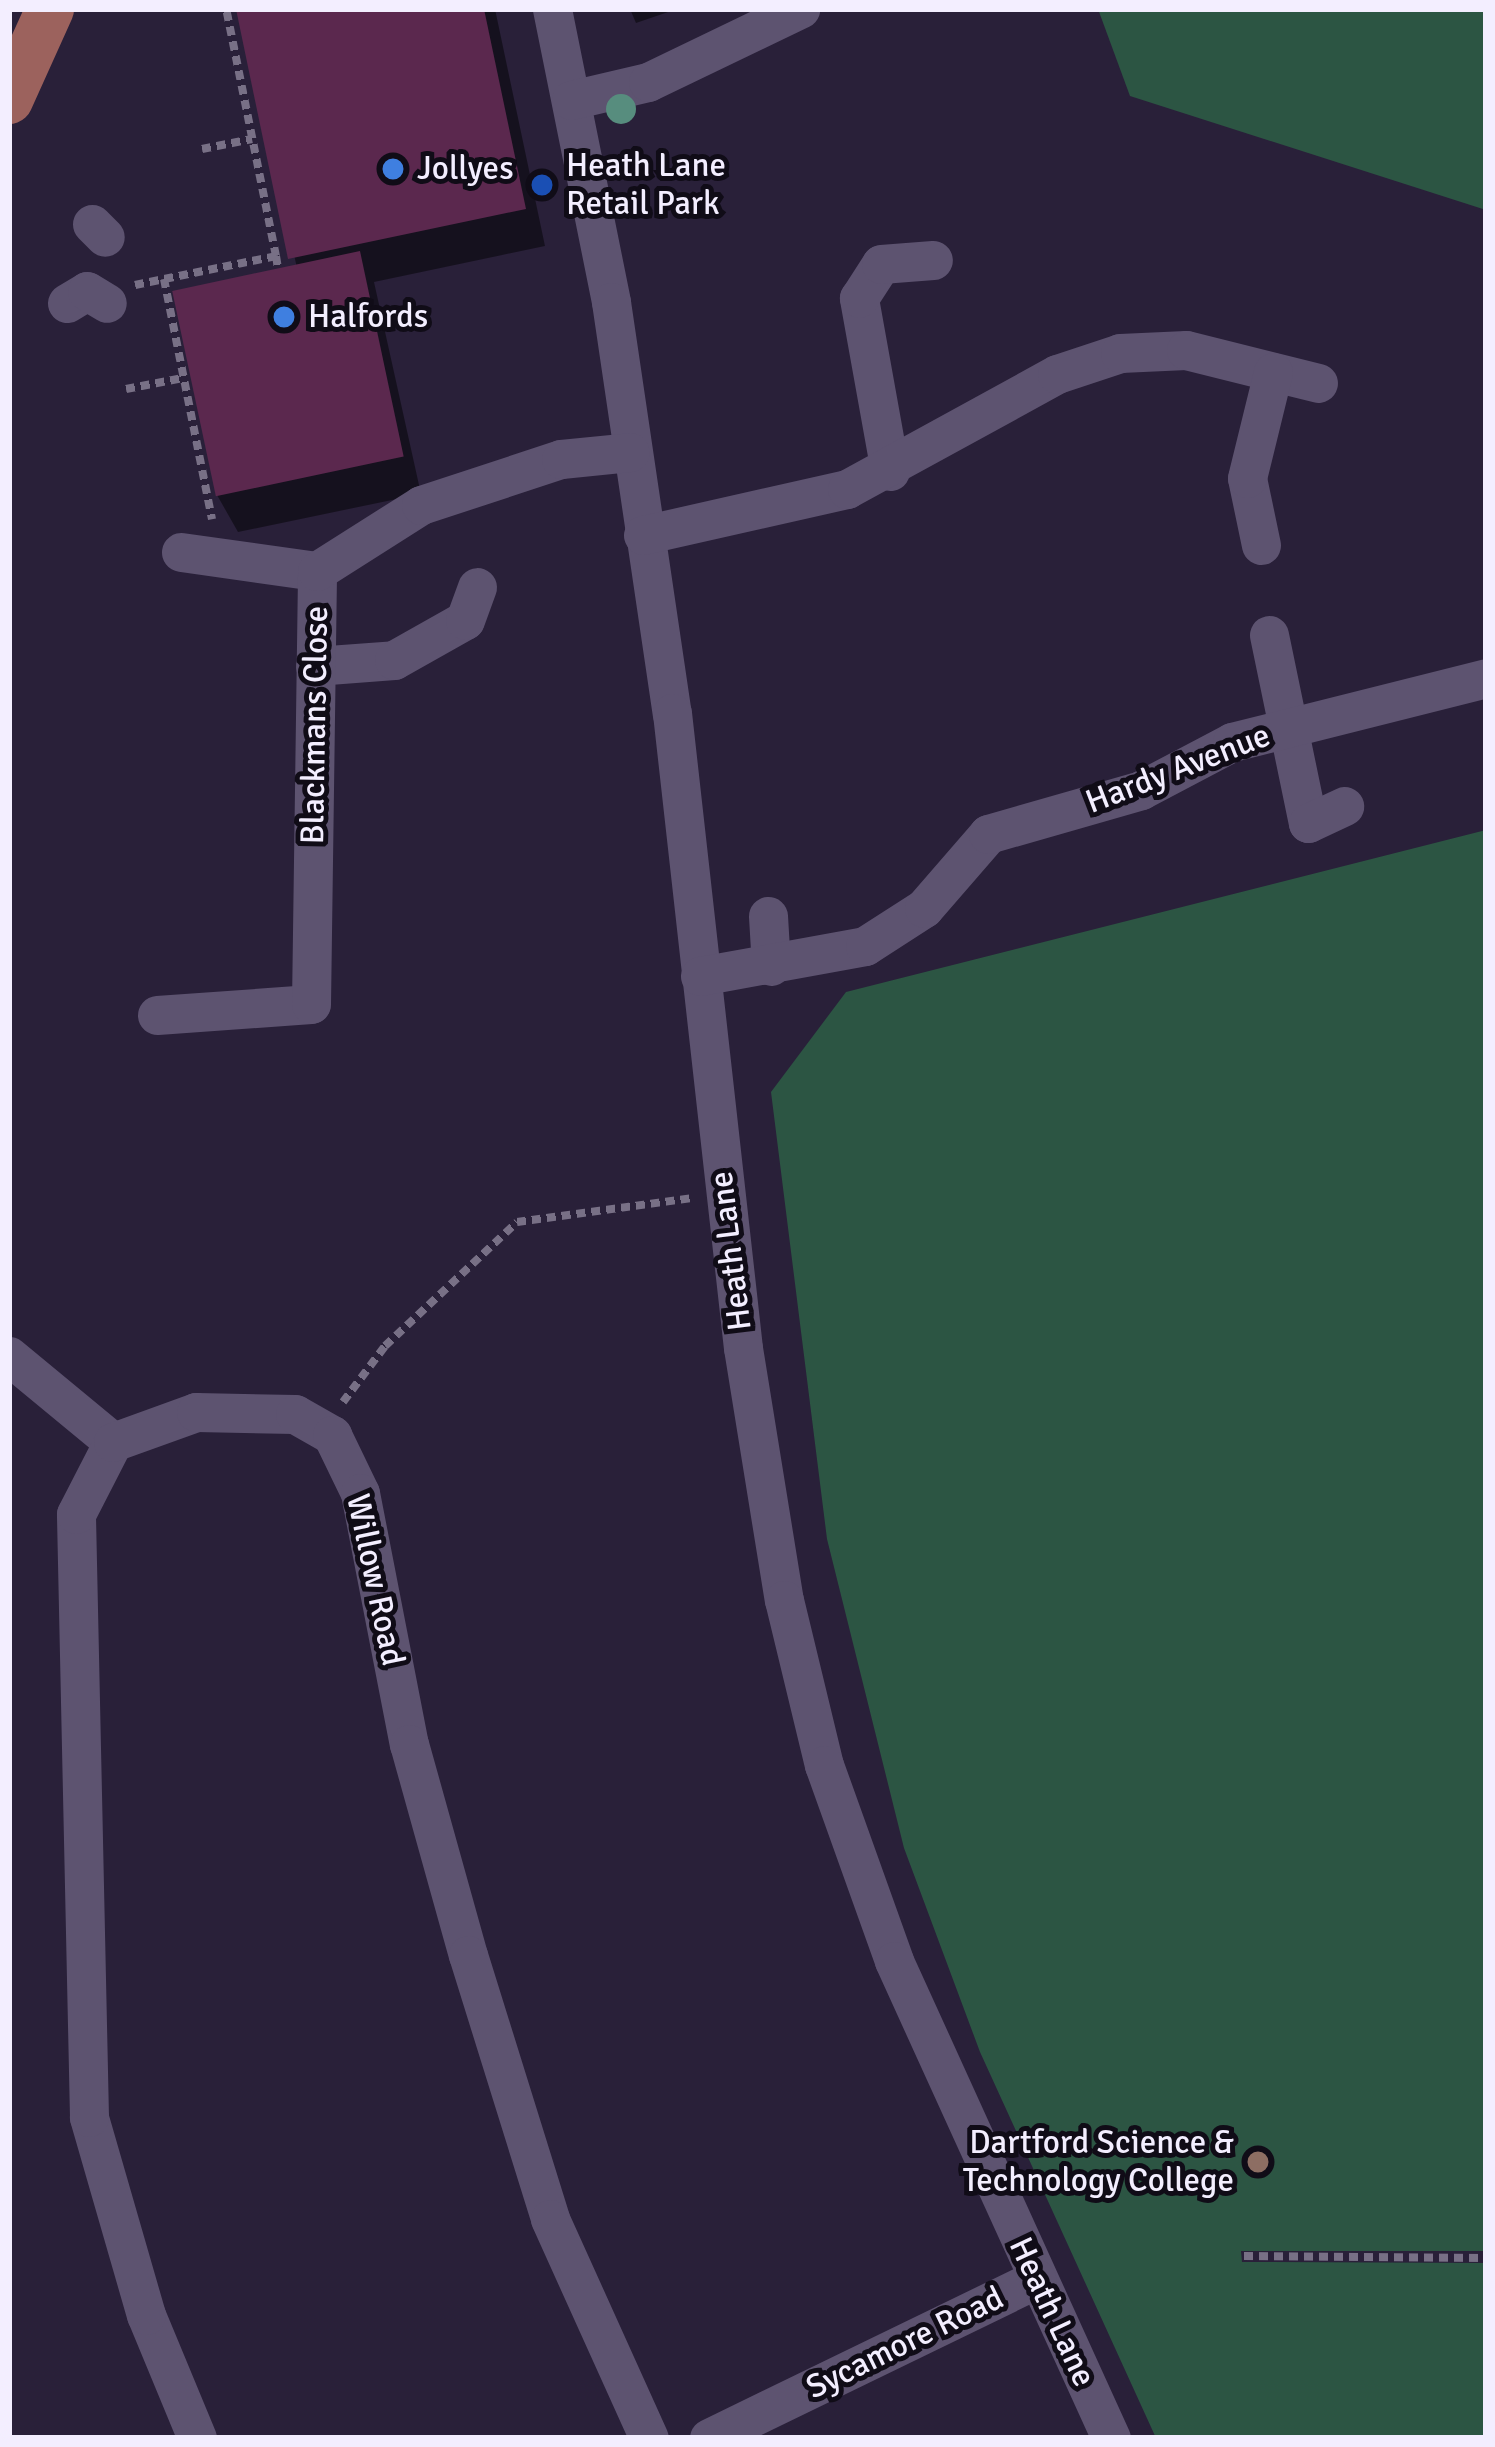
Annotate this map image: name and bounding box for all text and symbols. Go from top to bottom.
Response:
place label: Heath Lane Retail Park [566,146,726,224]
place label: Jollyes [417,149,514,189]
marker: Jollyes [380,156,406,182]
marker: Heath Lane Retail Park [529,172,555,198]
place label: Halfords [308,297,428,337]
marker: Halfords [271,304,297,330]
street label: Blackmans Close [293,605,337,845]
street label: Hardy Avenue [1080,716,1276,822]
street label: Heath Lane [702,1169,760,1333]
street label: Willow Road [338,1491,412,1669]
place label: Dartford Science & Technology College [963,2123,1234,2201]
marker: Dartford Science & Technology College [1245,2149,1271,2175]
street label: Heath Lane [1000,2231,1104,2393]
street label: Sycamore Road [800,2278,1010,2408]

